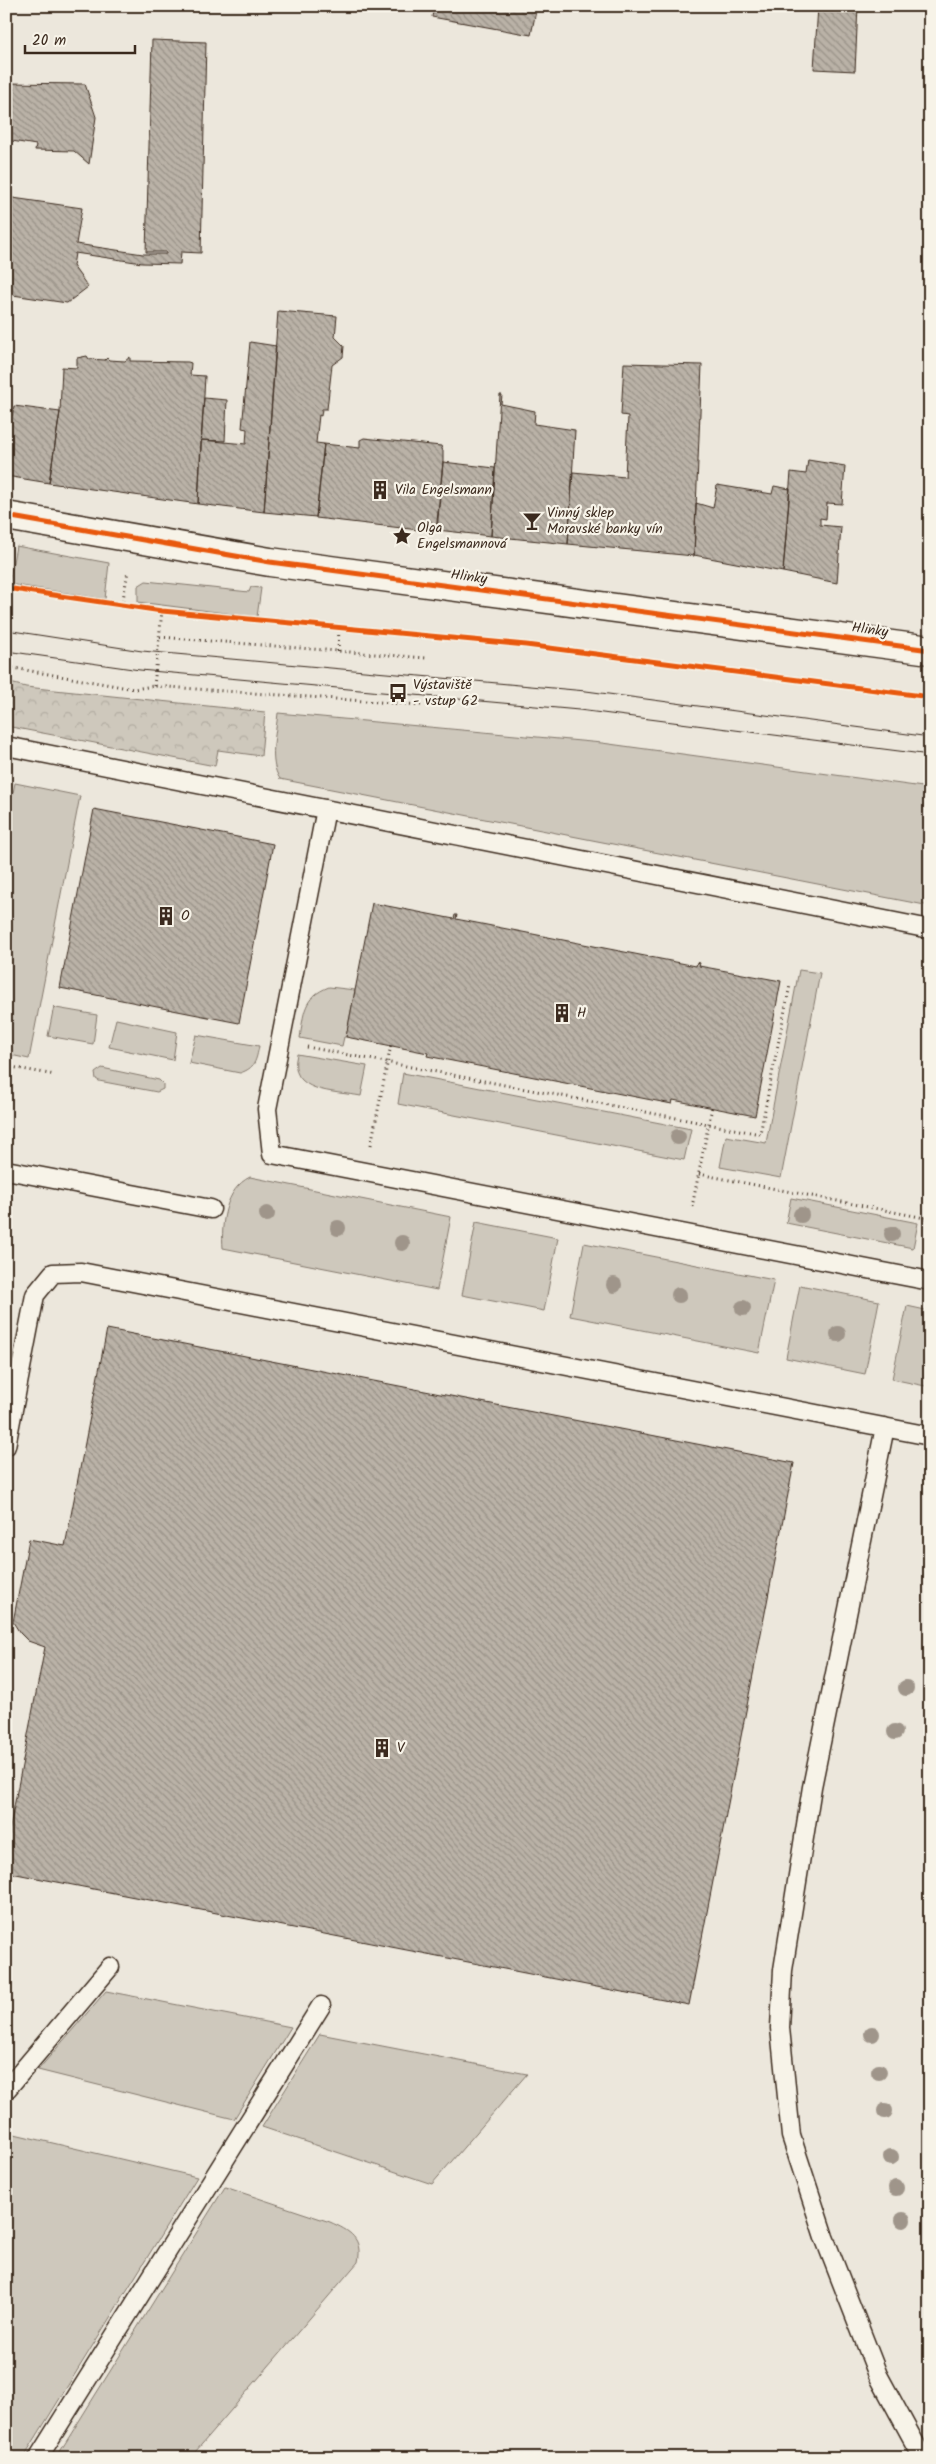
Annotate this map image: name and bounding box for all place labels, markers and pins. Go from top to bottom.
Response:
building icon: Vila Engelsmann [369,479,391,501]
place label: Vila Engelsmann [395,479,492,501]
place label: Vinný sklep Moravské banky vín [547,502,663,540]
bar icon: Vinný sklep Moravské banky vín [521,510,543,532]
place label: Olga Engelsmannová [417,517,508,555]
place icon: Olga Engelsmannová [391,525,413,547]
place label: Výstaviště - vstup G2 [413,674,478,712]
bus stop icon: Výstaviště - vstup G2 [387,682,409,704]
building icon: O [155,905,177,927]
place label: O [181,905,190,927]
building icon: H [551,1002,573,1024]
place label: H [577,1002,586,1024]
building icon: V [371,1737,393,1759]
place label: V [397,1737,406,1759]

